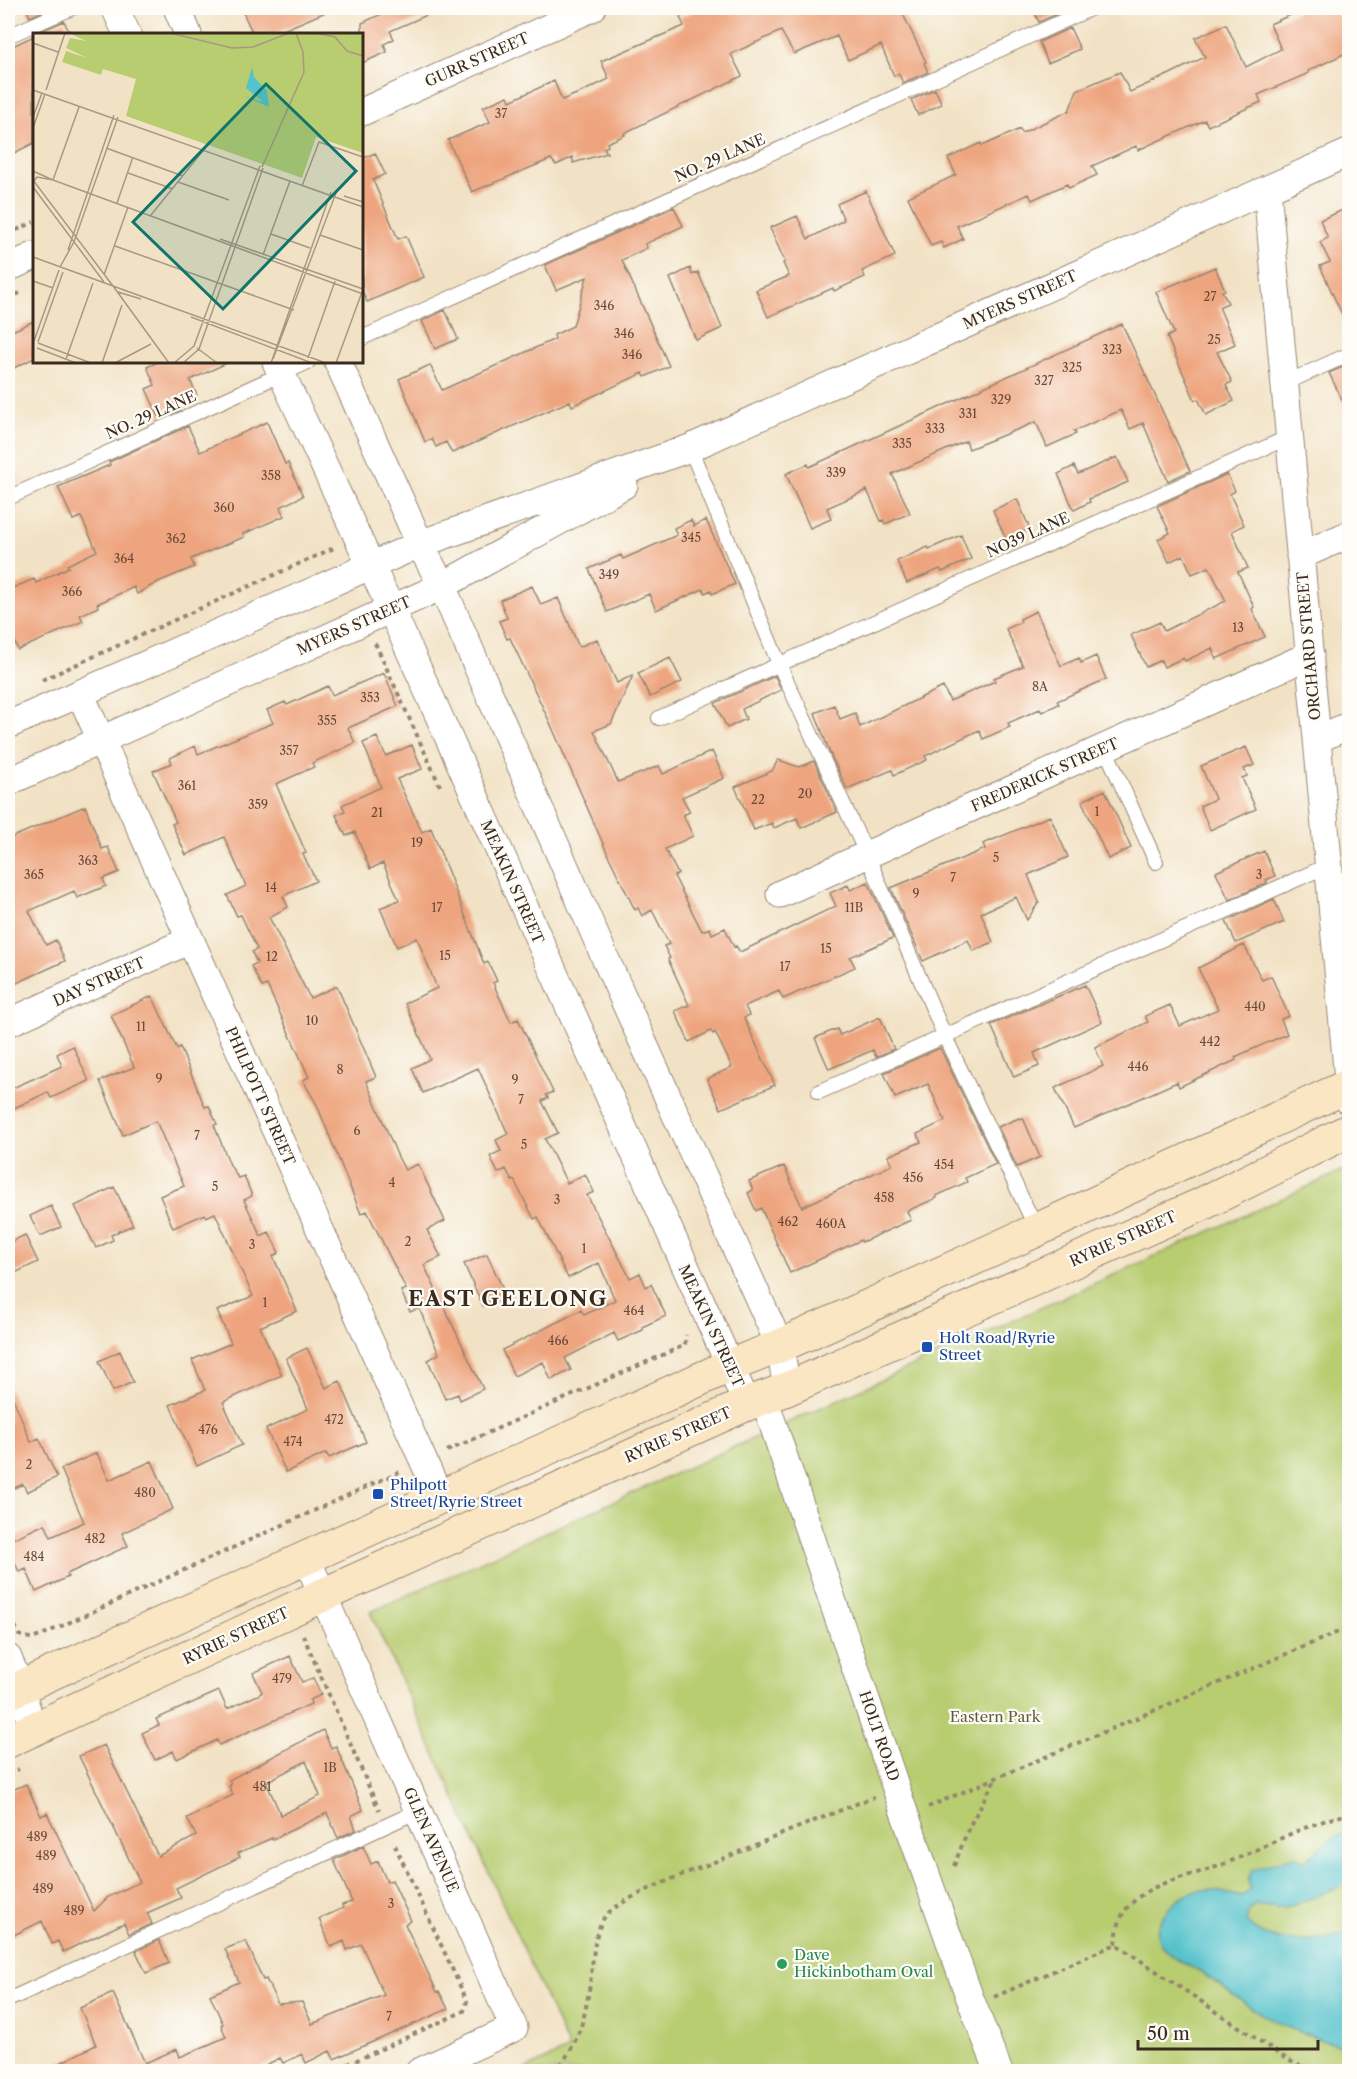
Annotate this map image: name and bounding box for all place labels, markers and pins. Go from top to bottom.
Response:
place label: Holt Road/Ryrie Street [939,1328,1055,1364]
marker: Holt Road/Ryrie Street [920,1340,934,1354]
place label: Philpott Street/Ryrie Street [390,1475,523,1511]
marker: Philpott Street/Ryrie Street [371,1487,385,1501]
place label: Dave Hickinbotham Oval [794,1945,934,1981]
marker: Dave Hickinbotham Oval [775,1957,789,1971]

